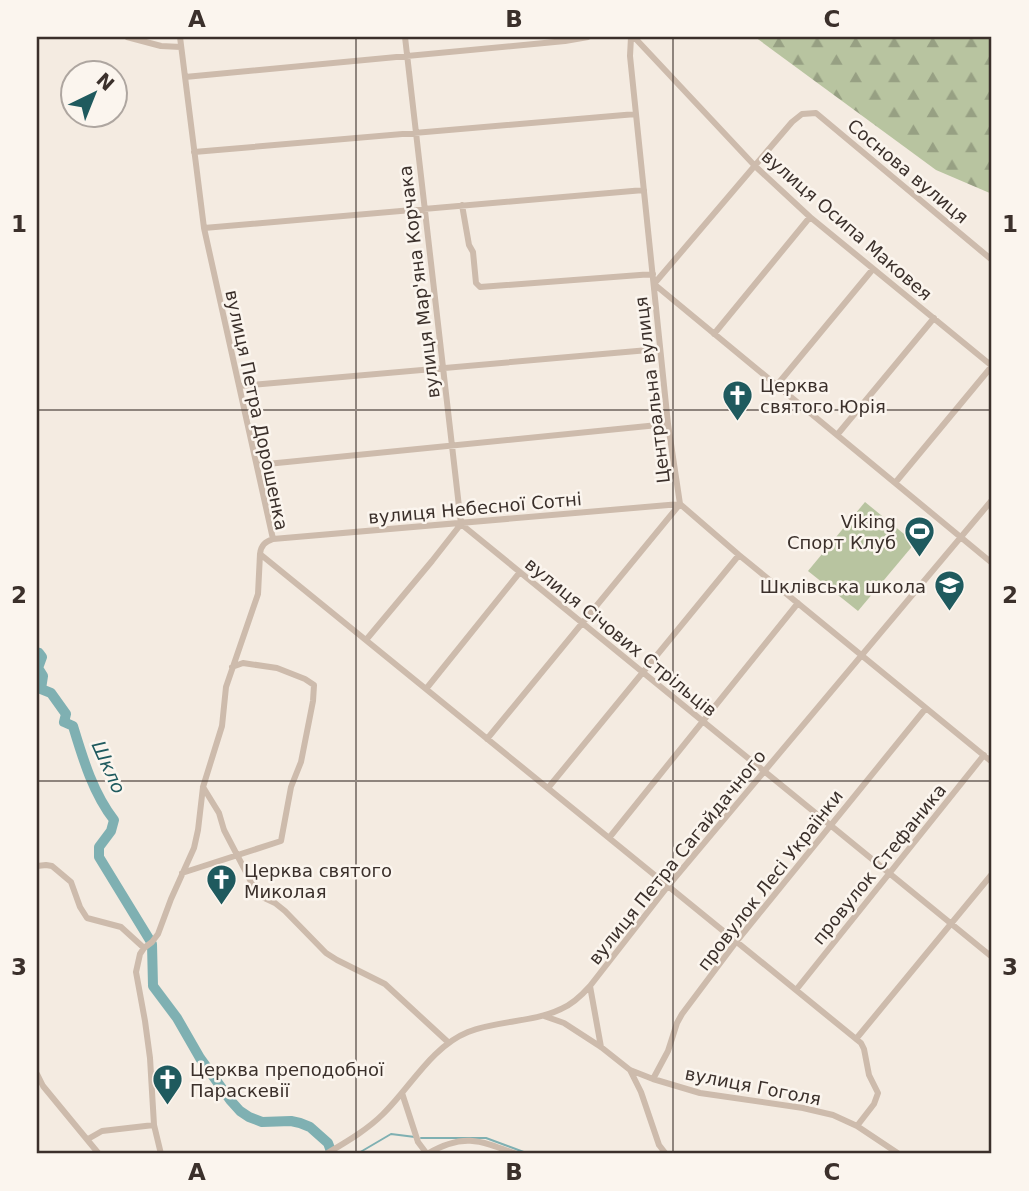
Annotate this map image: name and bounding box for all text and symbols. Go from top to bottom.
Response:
text: A [188,6,206,32]
text: B [505,6,523,32]
text: C [824,6,840,32]
north arrow [60,60,130,130]
text: N [92,68,119,95]
street label: Соснова вулиця [843,114,973,228]
street label: вулиця Осипа Маковея [758,145,936,305]
street label: вулиця Мар'яна Корчака [394,164,444,400]
text: 1 [11,211,27,237]
text: 1 [1002,211,1018,237]
street label: вулиця Петра Дорошенка [221,288,293,532]
street label: Центральна вулиця [630,295,674,485]
place label: Церква святого Юрія [760,375,886,417]
church icon: Церква святого Юрія [720,378,754,422]
street label: вулиця Небесної Сотні [367,488,583,528]
place label: Viking Спорт Клуб [787,511,896,553]
sports icon: Viking Спорт Клуб [902,514,936,558]
street label: вулиця Січових Стрільців [521,553,721,721]
school or university icon: Шклівська школа [932,569,966,613]
place label: Шклівська школа [760,576,926,597]
text: 2 [11,582,27,608]
text: 2 [1002,582,1018,608]
water label: Шкло [88,737,130,797]
street label: вулиця Петра Сагайдачного [584,746,770,968]
street label: провулок Стефаника [808,779,950,949]
street label: провулок Лесі Українки [693,785,847,975]
place label: Церква святого Миколая [244,860,392,902]
church icon: Церква святого Миколая [204,863,238,907]
text: 3 [11,954,27,980]
text: 3 [1002,954,1018,980]
place label: Церква преподобної Параскевії [190,1059,385,1101]
church icon: Церква преподобної Параскевії [150,1062,184,1106]
street label: вулиця Гоголя [683,1063,823,1109]
text: A [188,1159,206,1185]
text: B [505,1159,523,1185]
text: C [824,1159,840,1185]

